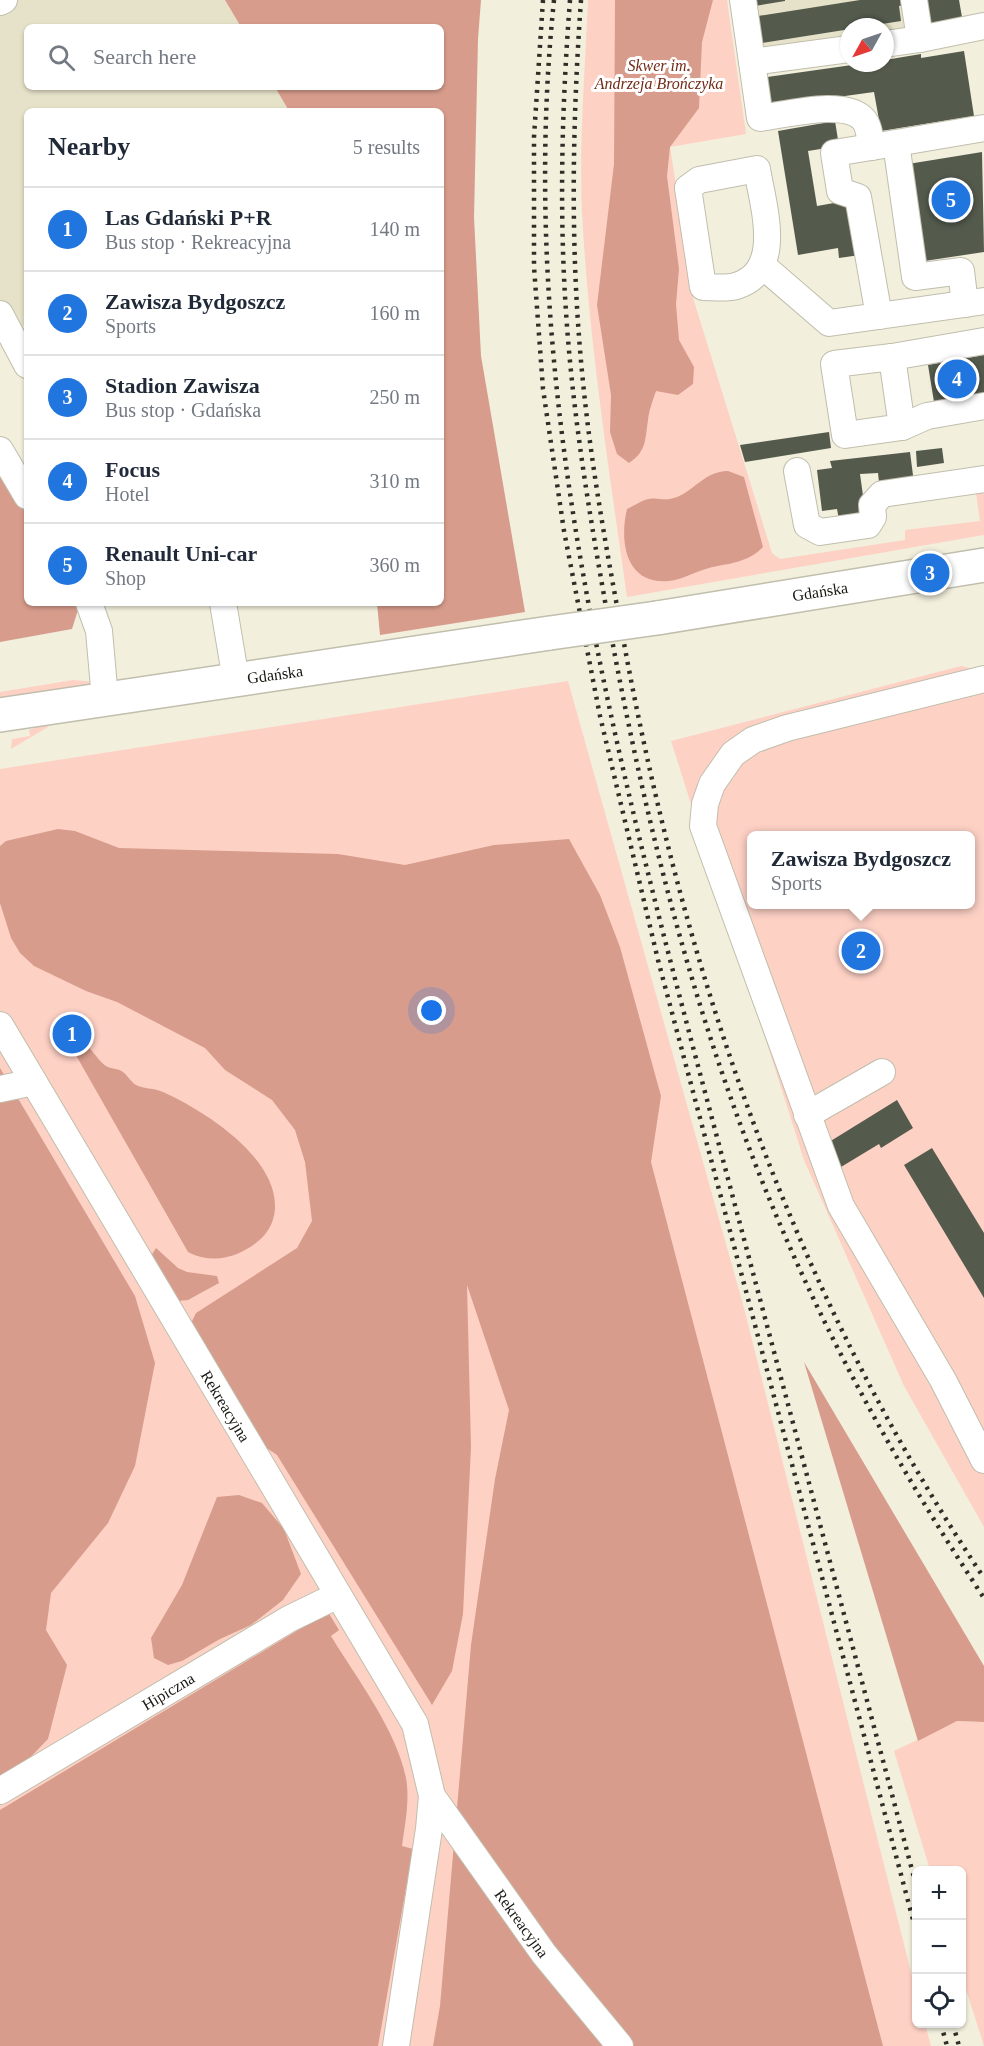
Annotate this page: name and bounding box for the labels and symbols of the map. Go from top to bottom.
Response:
north arrow [840,18,894,72]
park label: Skwer im. Andrzeja Brończyka [594,57,723,93]
pin: 5 [932,178,970,222]
pin: 4 [938,356,976,401]
pin: 3 [910,550,950,596]
street label: Gdańska [791,579,849,604]
street label: Gdańska [246,662,304,687]
pin: 2 [842,928,880,974]
your location [417,996,446,1025]
pin: 1 [52,1012,92,1056]
street label: Rekreacyjna [197,1368,253,1445]
street label: Hipiczna [139,1669,198,1714]
street label: Rekreacyjna [490,1886,552,1961]

